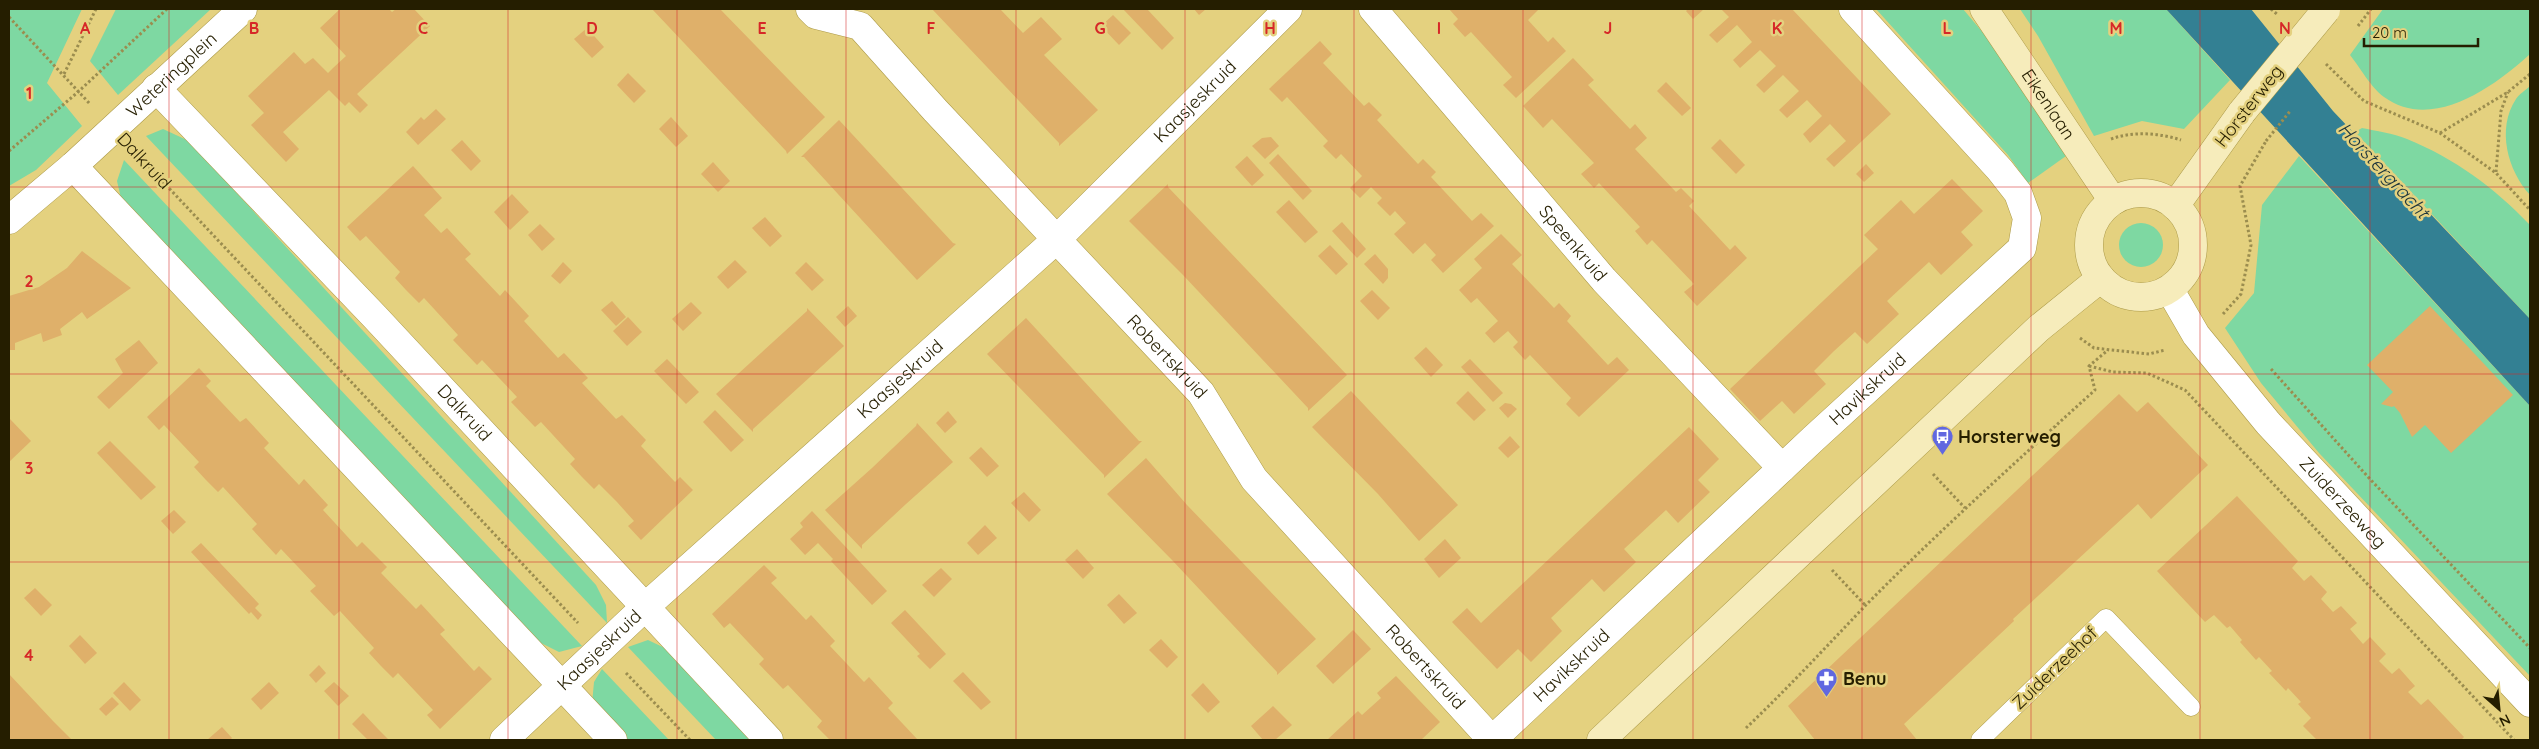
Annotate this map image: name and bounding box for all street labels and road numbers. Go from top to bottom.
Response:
street label: Weteringplein [121,27,221,122]
street label: Kaasjeskruid [1148,55,1241,147]
street label: Horsterweg [2209,60,2288,151]
street label: Eikenlaan [2017,64,2081,144]
street label: Dalkruid [112,127,176,194]
street label: Speenkruid [1534,200,1612,286]
street label: Robertskruid [1122,309,1212,403]
street label: Kaasjeskruid [852,334,948,423]
street label: Havikskruid [1824,348,1911,430]
street label: Dalkruid [433,379,497,446]
street label: Zuiderzeeweg [2295,452,2392,553]
street label: Kaasjeskruid [552,604,646,695]
street label: Robertskruid [1381,619,1470,714]
street label: Zuiderzeehof [2007,621,2103,714]
street label: Havikskruid [1528,624,1614,707]

